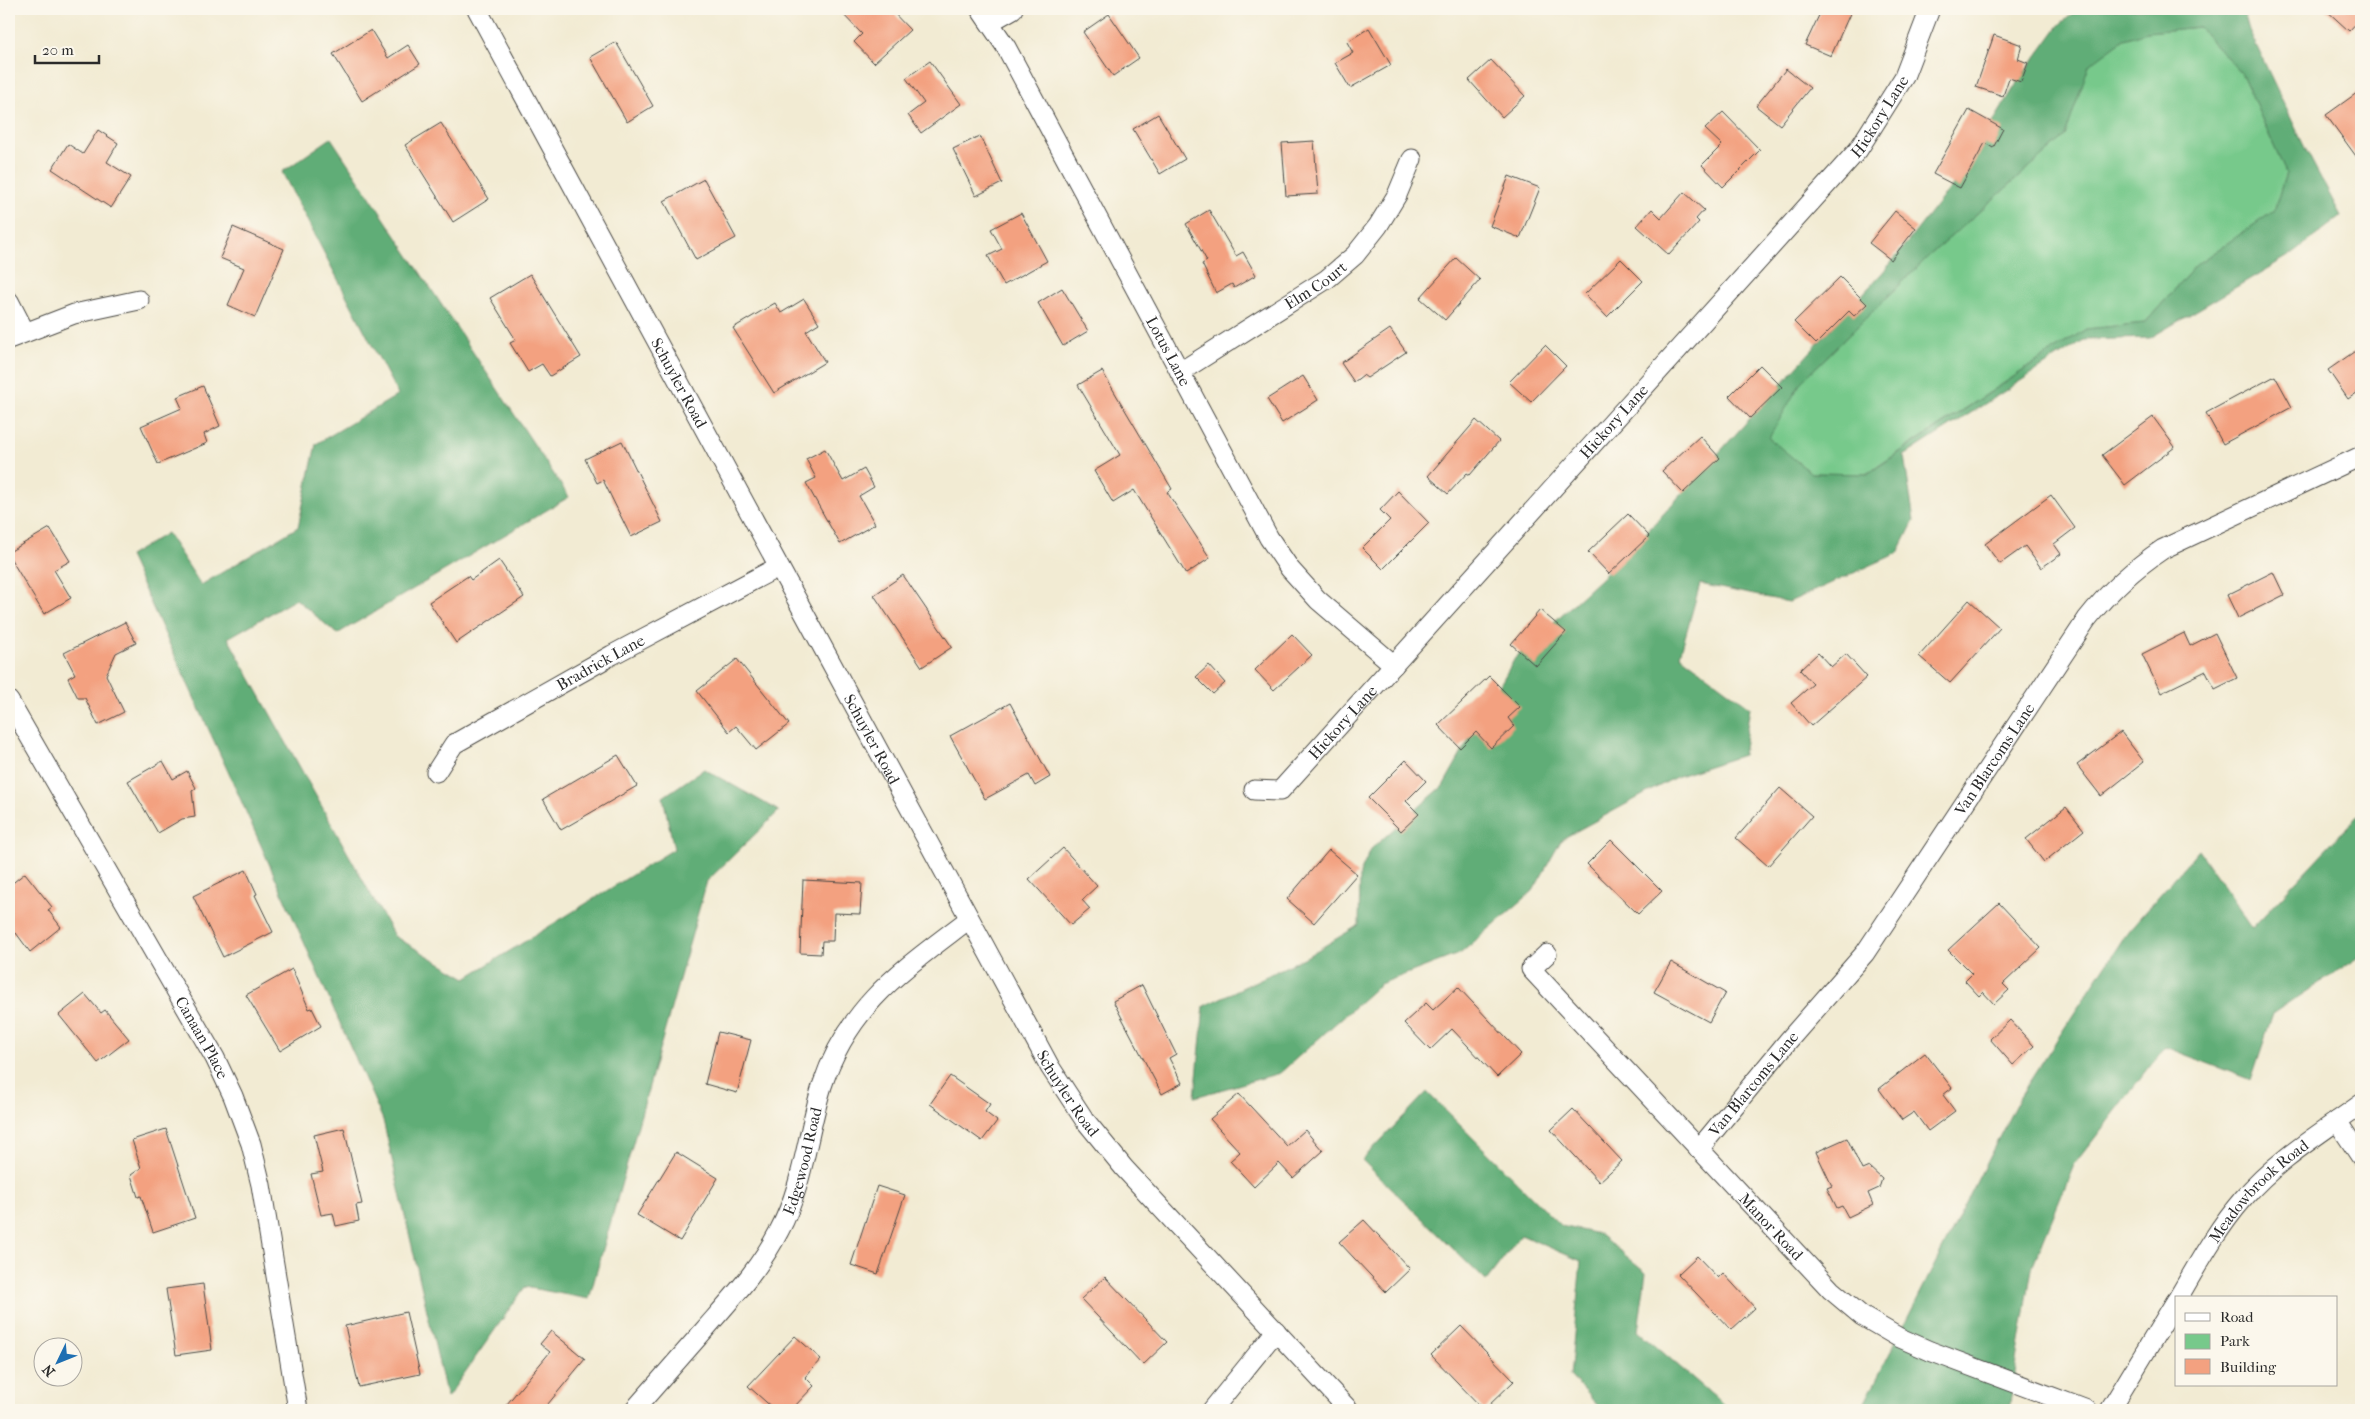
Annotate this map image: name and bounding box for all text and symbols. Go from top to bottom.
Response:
scale bar [35,32,99,64]
text: 20 m [42,41,74,59]
street label: Hickory Lane [1847,72,1913,162]
street label: Elm Court [1281,257,1351,313]
street label: Lotus Lane [1142,313,1195,389]
street label: Schuyler Road [647,335,711,431]
street label: Hickory Lane [1576,380,1652,463]
street label: Bradrick Lane [553,631,648,694]
street label: Hickory Lane [1304,681,1381,763]
street label: Schuyler Road [840,691,904,788]
street label: Van Blarcoms Lane [1950,699,2039,820]
street label: Canaan Place [171,993,232,1082]
street label: Van Blarcoms Lane [1704,1027,1802,1141]
street label: Schuyler Road [1033,1047,1103,1141]
street label: Edgewood Road [779,1105,826,1218]
street label: Meadowbrook Road [2205,1135,2312,1246]
street label: Manor Road [1735,1189,1807,1264]
legend [2175,1296,2338,1386]
text: Road [2220,1308,2254,1326]
text: Park [2220,1332,2250,1350]
north arrow [32,1336,82,1386]
text: Building [2220,1358,2277,1376]
text: N [39,1361,59,1380]

